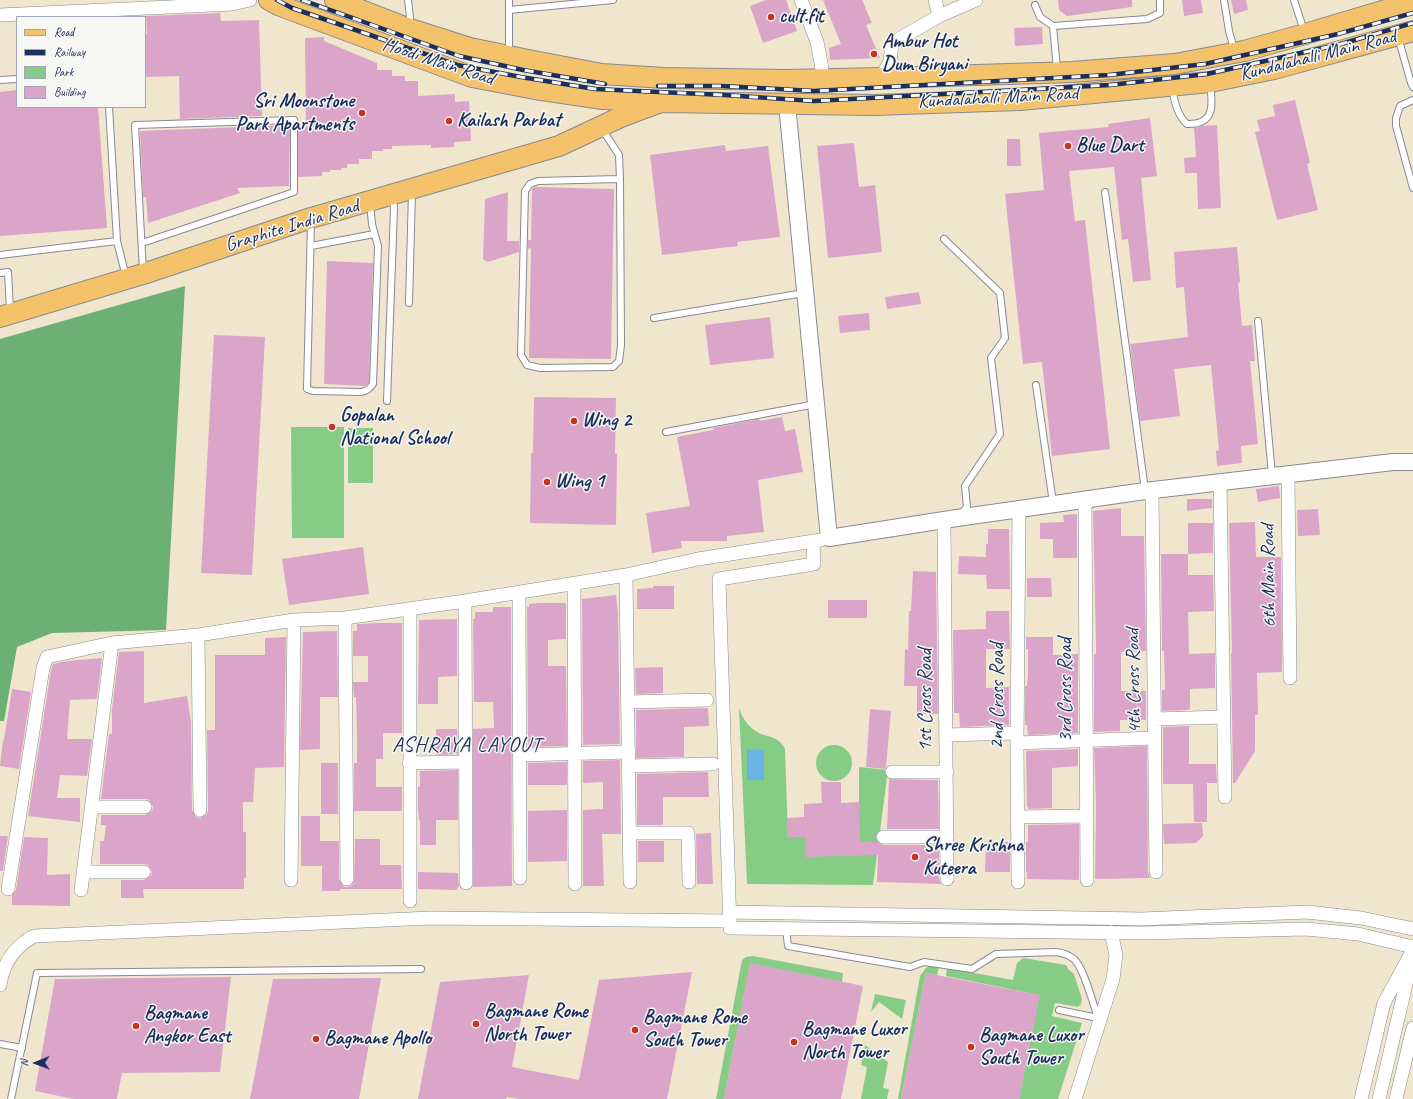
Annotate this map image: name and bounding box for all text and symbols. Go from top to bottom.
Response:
place label: cult.fit [779,5,824,29]
marker: cult.fit [766,12,776,22]
legend [16,16,146,108]
text: Road [54,24,74,40]
street label: Kundalahalli Main Road [1237,25,1399,87]
place label: Ambur Hot Dum Biryani [882,30,967,77]
street label: Hoodi Main Road [379,33,497,91]
text: Railway [54,44,85,60]
marker: Ambur Hot Dum Biryani [869,49,879,59]
text: Park [54,64,73,80]
street label: Kundalahalli Main Road [917,82,1079,114]
text: Building [54,84,86,100]
place label: Sri Moonstone Park Apartments [236,90,354,137]
marker: Sri Moonstone Park Apartments [357,108,367,118]
place label: Kailash Parbat [457,109,561,133]
marker: Kailash Parbat [444,116,454,126]
place label: Blue Dart [1076,134,1144,158]
marker: Blue Dart [1063,141,1073,151]
street label: Graphite India Road [222,194,362,258]
place label: Gopalan National School [340,404,450,451]
place label: Wing 2 [582,409,631,433]
marker: Wing 2 [569,416,579,426]
marker: Gopalan National School [327,422,337,432]
place label: Wing 1 [555,470,604,494]
marker: Wing 1 [542,477,552,487]
street label: 6th Main Road [1256,524,1282,628]
street label: 4th Cross Road [1121,628,1147,734]
street label: 3rd Cross Road [1054,638,1078,742]
street label: 2nd Cross Road [986,643,1010,749]
street label: 1st Cross Road [914,649,938,751]
district label: ASHRAYA LAYOUT [392,732,542,758]
place label: Shree Krishna Kuteera [923,834,1023,881]
marker: Shree Krishna Kuteera [910,852,920,862]
place label: Bagmane Rome North Tower [484,1000,588,1047]
place label: Bagmane Angkor East [144,1002,230,1049]
place label: Bagmane Rome South Tower [643,1006,747,1053]
place label: Bagmane Luxor North Tower [802,1018,906,1065]
marker: Bagmane Rome North Tower [471,1019,481,1029]
marker: Bagmane Angkor East [131,1021,141,1031]
place label: Bagmane Luxor South Tower [979,1024,1083,1071]
marker: Bagmane Rome South Tower [630,1025,640,1035]
place label: Bagmane Apollo [324,1027,431,1051]
marker: Bagmane Apollo [311,1034,321,1044]
marker: Bagmane Luxor North Tower [789,1037,799,1047]
marker: Bagmane Luxor South Tower [966,1042,976,1052]
north arrow [16,1043,56,1083]
text: N [17,1060,31,1067]

